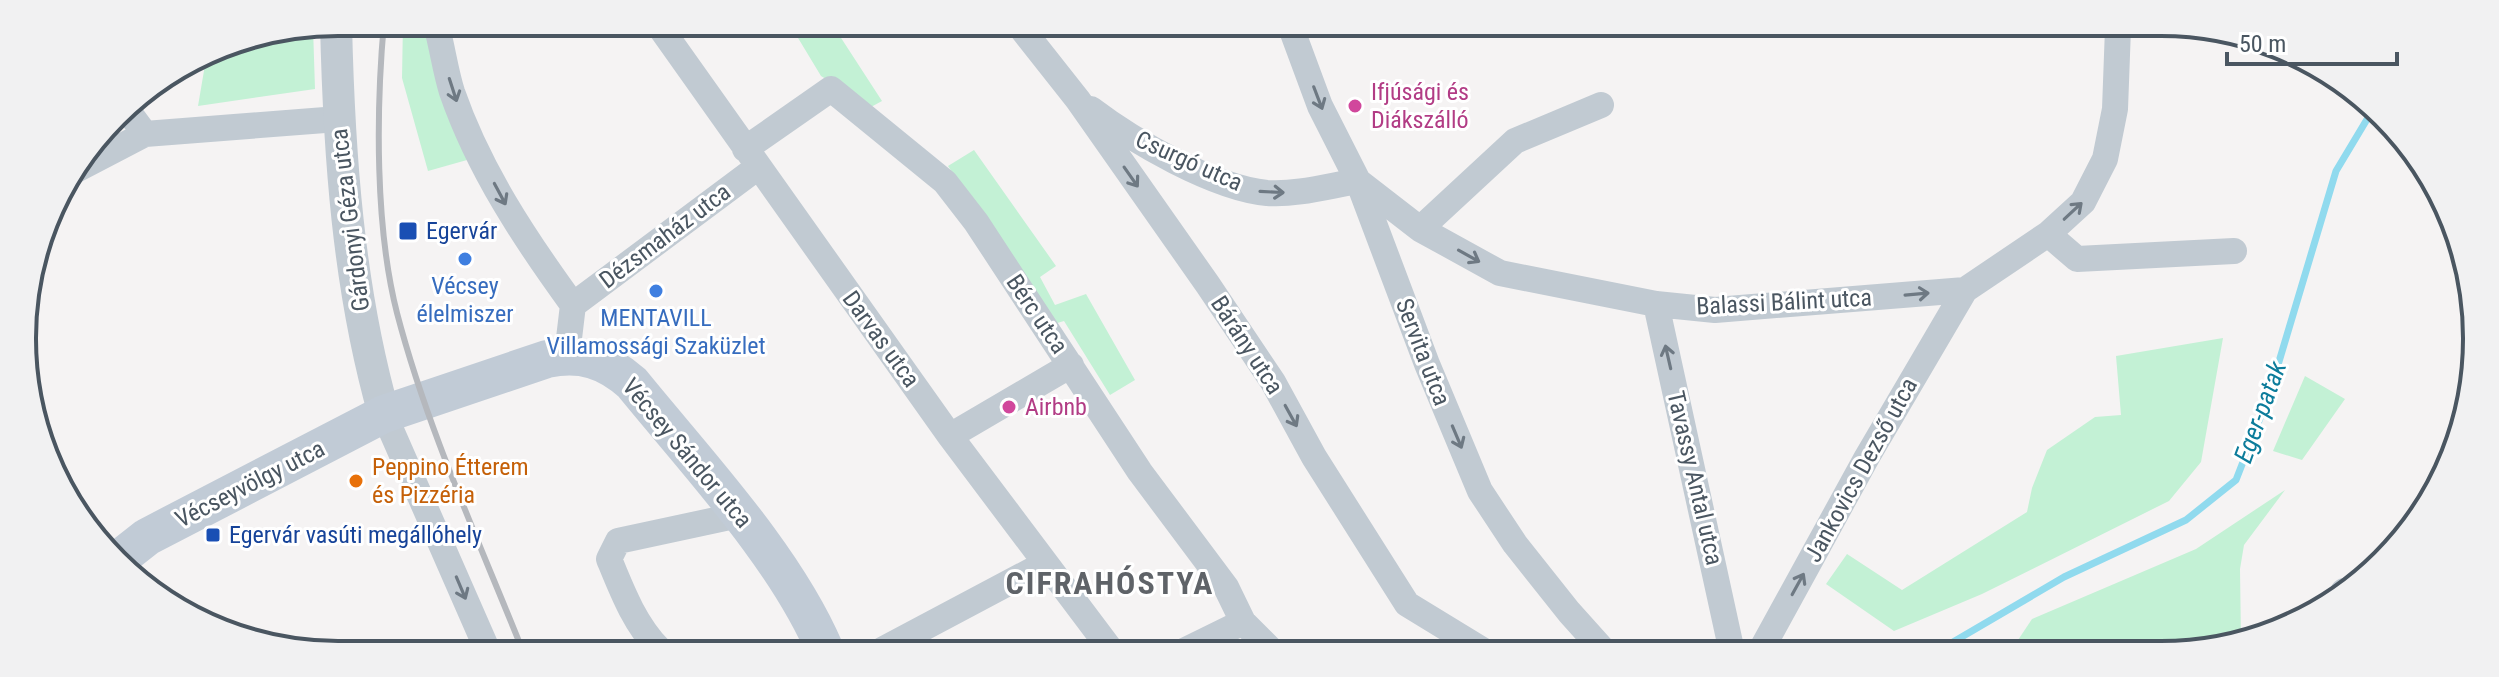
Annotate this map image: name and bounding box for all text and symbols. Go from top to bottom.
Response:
scale bar [2227,16,2397,66]
text: 50 m [2239,30,2286,58]
one-way arrow [446,77,461,103]
place label: Ifjúsági és Diákszálló [1371,78,1469,134]
one-way arrow [1312,85,1326,110]
marker: Ifjúsági és Diákszálló [1346,97,1364,115]
street label: Csurgó utca [1131,125,1247,197]
street label: Gárdonyi Géza utca [325,127,375,313]
one-way arrow [1123,165,1139,187]
street label: Dézsmaház utca [594,178,736,294]
one-way arrow [492,182,508,205]
one-way arrow [1258,185,1285,200]
one-way arrow [2063,201,2083,220]
place label: Egervár [426,217,497,245]
marker: Egervár [397,220,419,242]
one-way arrow [1457,248,1480,264]
marker: Vécsey élelmiszer [456,250,474,268]
street label: Bérc utca [1000,269,1074,359]
place label: Vécsey élelmiszer [417,272,513,328]
marker: MENTAVILL Villamossági Szaküzlet [647,282,665,300]
street label: Balassi Bálint utca [1696,283,1872,321]
street label: Darvas utca [837,285,925,393]
one-way arrow [1903,286,1929,301]
street label: Bárány utca [1205,291,1289,399]
street label: Servita utca [1390,295,1456,409]
place label: MENTAVILL Villamossági Szaküzlet [546,304,766,360]
one-way arrow [1660,344,1675,370]
water label: Eger-patak [2228,357,2292,467]
street label: Vécsey Sándor utca [616,373,758,533]
street label: Jankovics Dezső utca [1799,373,1923,567]
street label: Tavassy Antal utca [1661,388,1729,568]
place label: Airbnb [1025,393,1087,421]
marker: Airbnb [1000,398,1018,416]
one-way arrow [1283,404,1299,427]
one-way arrow [1451,424,1465,449]
street label: Vécseyvölgy utca [171,434,329,534]
place label: Peppino Étterem és Pizzéria [372,453,529,509]
marker: Peppino Étterem és Pizzéria [347,472,365,490]
place label: Egervár vasúti megállóhely [229,521,482,549]
marker: Egervár vasúti megállóhely [204,526,222,544]
district label: CIFRAHÓSTYA [1006,564,1214,602]
one-way arrow [1791,572,1806,596]
one-way arrow [454,575,469,600]

